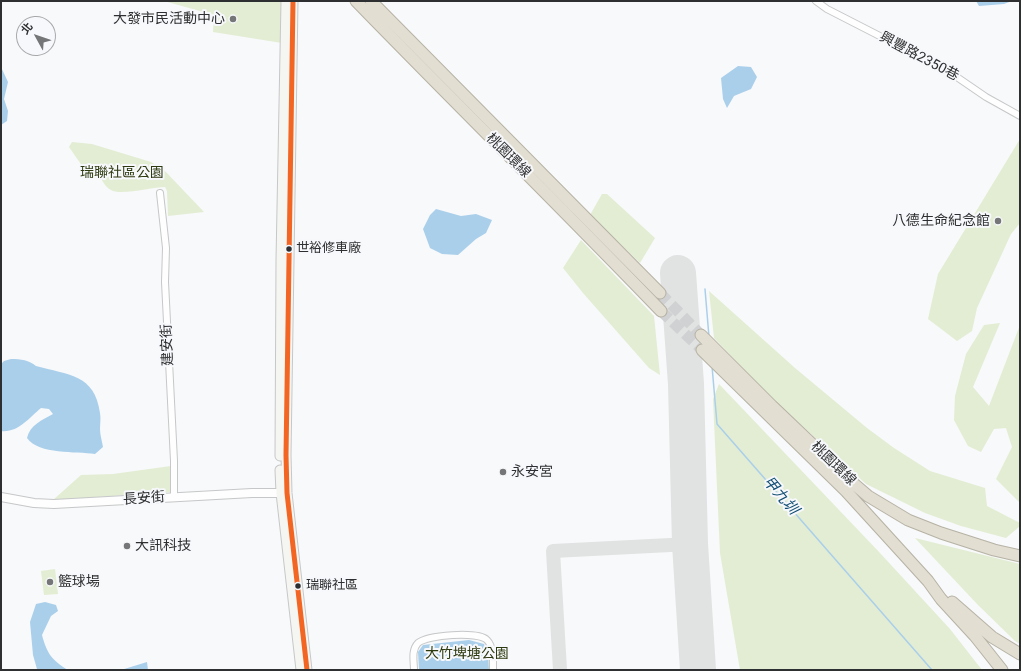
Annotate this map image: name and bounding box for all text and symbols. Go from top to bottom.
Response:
place label: 大發市民活動中心 [113,11,225,27]
marker: 大發市民活動中心 [228,14,238,24]
north arrow [16,16,56,56]
text: 北 [19,20,36,37]
street label: 興豐路2350巷 [876,29,962,85]
street label: 桃園環線 [482,130,534,182]
park label: 瑞聯社區公園 [80,165,164,181]
place label: 八德生命紀念館 [892,213,990,229]
marker: 八德生命紀念館 [993,216,1003,226]
place label: 世裕修車廠 [296,241,361,257]
marker: 世裕修車廠 [284,244,294,254]
street label: 建安街 [159,324,177,366]
street label: 桃園環線 [807,439,859,489]
place label: 永安宮 [511,464,553,480]
marker: 永安宮 [498,467,508,477]
water label: 甲九圳 [758,473,802,519]
street label: 長安街 [122,489,166,509]
place label: 大訊科技 [135,538,191,554]
marker: 大訊科技 [122,541,132,551]
place label: 籃球場 [58,574,100,590]
marker: 籃球場 [45,577,55,587]
place label: 瑞聯社區 [306,578,358,594]
marker: 瑞聯社區 [293,581,303,591]
park label: 大竹埤塘公園 [425,646,509,662]

